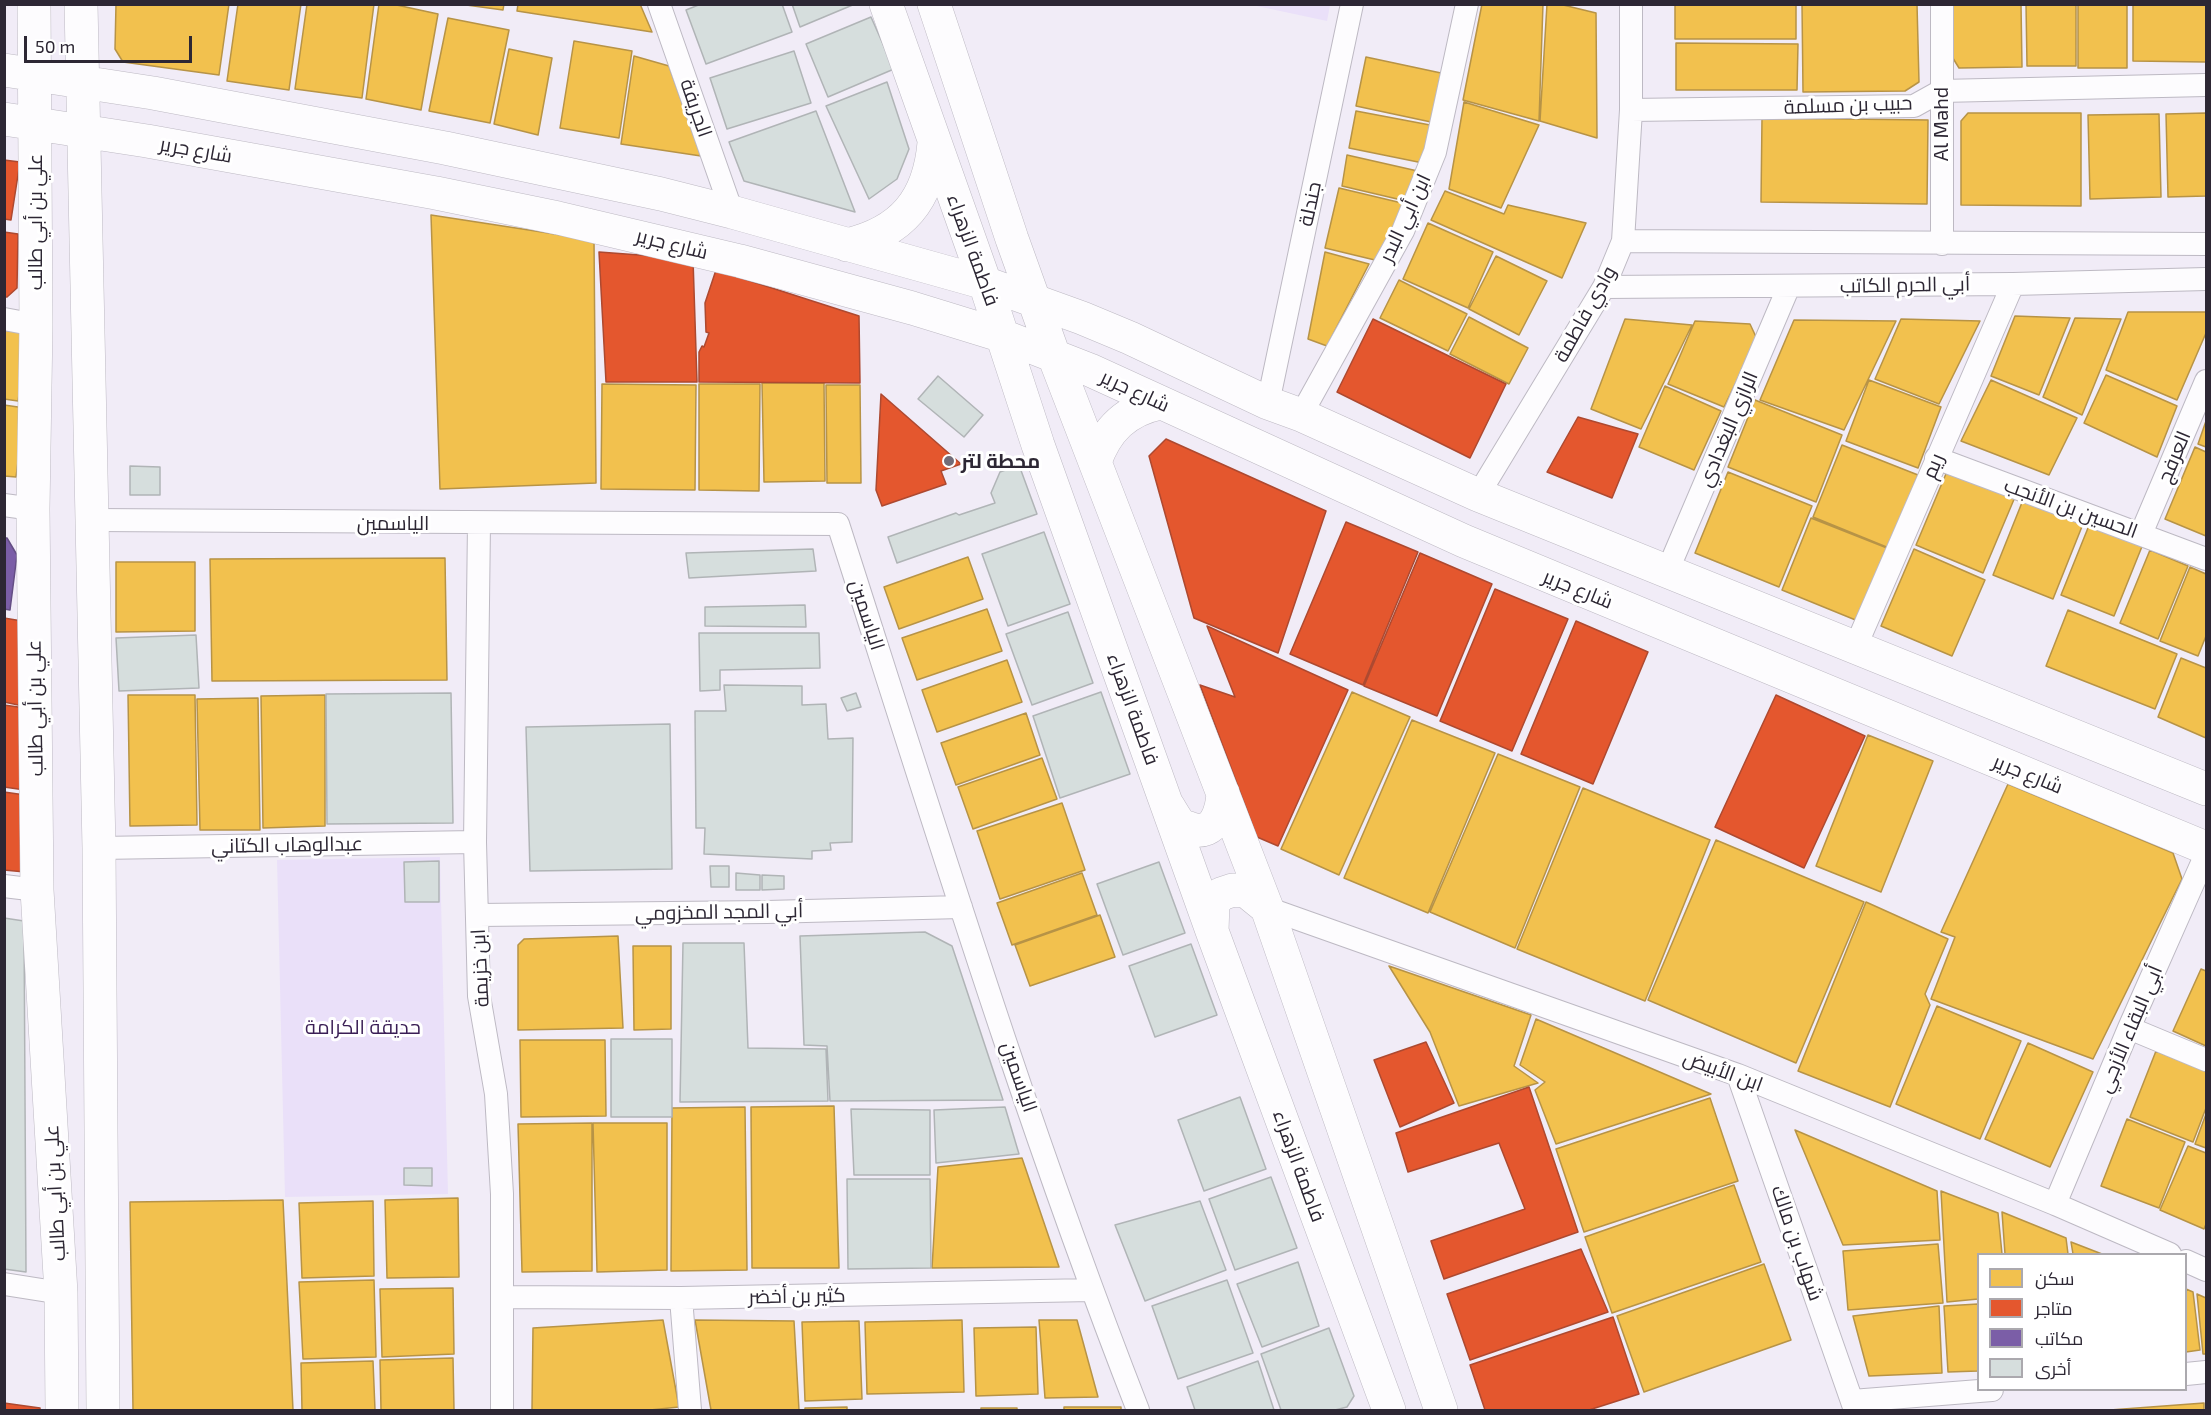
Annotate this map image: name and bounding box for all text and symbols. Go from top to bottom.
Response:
scale bar [27,24,195,62]
text: 50 m [35,35,75,57]
street label: الجريفة [675,76,717,140]
street label: Al Mahd [1929,87,1953,161]
street label: حبيب بن مسلمة [1783,91,1913,119]
street label: شارع جرير [158,132,234,168]
street label: علي بن أبي طالب [23,154,47,290]
street label: ابن أبي البدر [1374,170,1436,266]
street label: جندلة [1294,180,1326,228]
street label: فاطمة الزهراء [942,191,1004,309]
street label: شارع جرير [634,223,710,265]
street label: وادي فاطمة [1549,262,1621,366]
street label: أبي الحرم الكاتب [1840,272,1970,298]
street label: شارع جرير [1097,365,1173,417]
street label: الرازي البغدادي [1693,368,1763,490]
street label: العرفج [2152,427,2196,487]
place label: محطة لتر [961,449,1040,473]
street label: ريم [1917,450,1949,482]
marker: محطة لتر [942,454,956,468]
street label: الحسين بن الأنجب [2001,473,2141,543]
street label: الياسمين [357,511,429,535]
street label: شارع جرير [1540,564,1616,614]
street label: الياسمين [844,577,890,653]
street label: علي بن أبي طالب [22,640,48,776]
street label: فاطمة الزهراء [1102,650,1164,768]
street label: شارع جرير [1990,749,2066,799]
street label: عبدالوهاب الكتاني [211,832,363,858]
street label: أبي المجد المخزومي [635,899,803,925]
street label: ابن خزيمة [466,928,494,1008]
street label: أبي البقاء الأزجي [2092,962,2168,1096]
park label: حديقة الكرامة [305,1015,421,1039]
street label: الياسمين [996,1039,1042,1115]
street label: ابن الأبيض [1680,1046,1766,1096]
street label: فاطمة الزهراء [1268,1107,1330,1225]
street label: علي بن أبي طالب [39,1124,71,1262]
street label: شهاب بن مالك [1766,1182,1828,1304]
legend [1977,1253,2187,1391]
text: سكن [2035,1267,2074,1289]
street label: كثير بن أخضر [748,1283,846,1309]
text: متاجر [2035,1297,2073,1319]
text: مكاتب [2035,1327,2083,1349]
text: أخرى [2035,1357,2071,1379]

